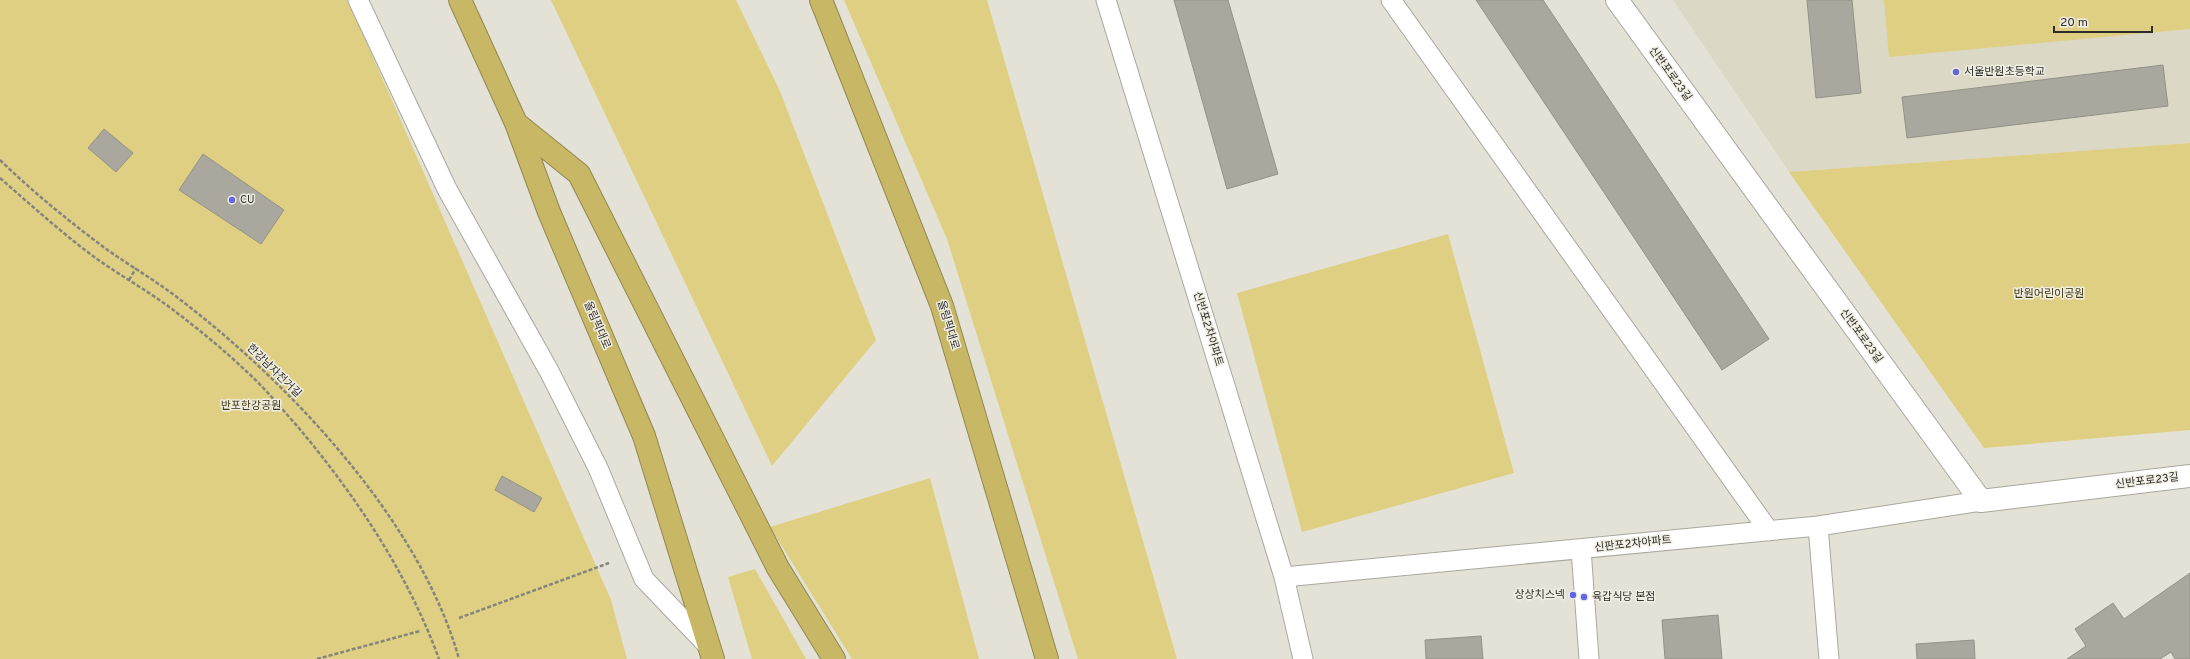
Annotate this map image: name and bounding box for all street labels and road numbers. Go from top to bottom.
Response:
street label: 신반포로23길 [1646,44,1694,104]
street label: 신반포2차아파트 [1190,290,1226,368]
street label: 올림픽대로 [581,299,613,351]
street label: 올림픽대로 [934,299,962,351]
street label: 신반포로23길 [1837,306,1885,366]
street label: 한강남자전거길 [244,341,304,401]
street label: 신반포로23길 [2114,470,2180,492]
street label: 신판포2차아파트 [1594,533,1672,555]

